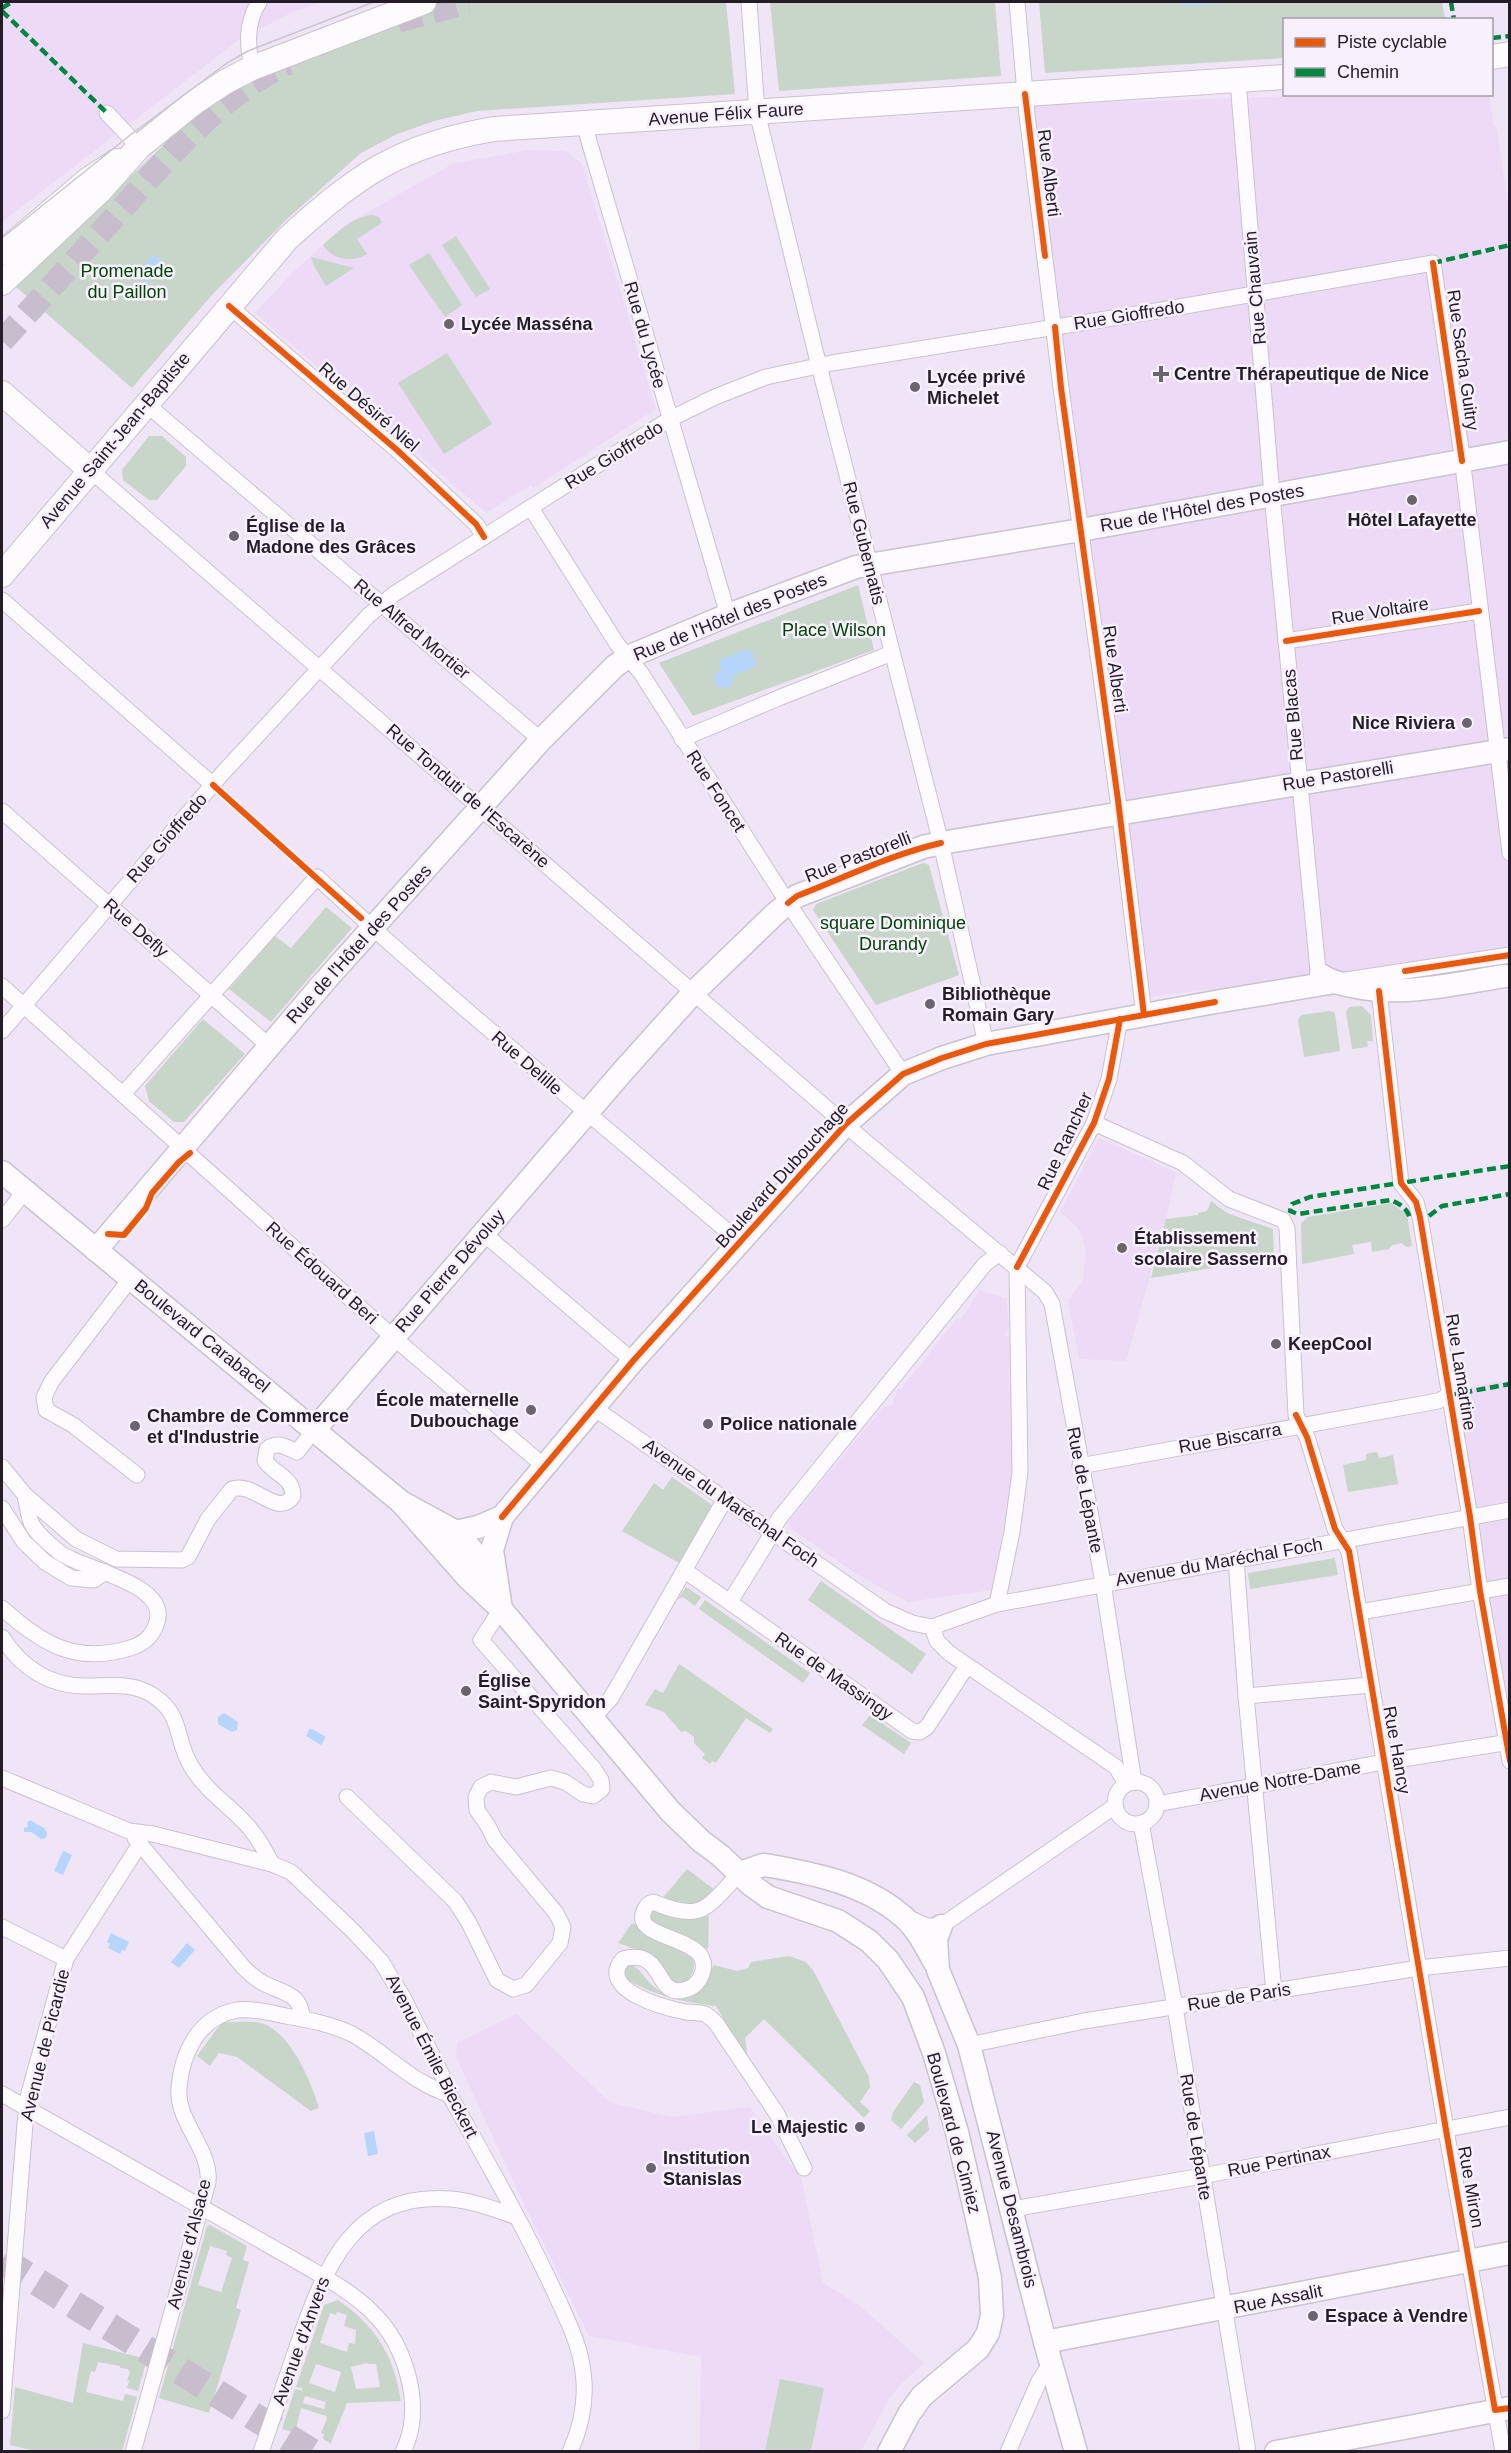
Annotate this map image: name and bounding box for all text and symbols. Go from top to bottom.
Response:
legend [1283,18,1493,96]
text: Piste cyclable [1337,32,1447,52]
text: Chemin [1337,62,1399,82]
street label: Avenue Félix Faure [648,99,804,129]
street label: Rue Alberti [1034,128,1064,218]
street label: Rue Chauvain [1240,230,1270,346]
park label: Promenade du Paillon [80,261,174,302]
street label: Rue du Lycée [620,279,670,391]
street label: Rue Sacha Guitry [1443,288,1483,432]
street label: Rue Gioffredo [1072,296,1186,334]
place label: Lycée Masséna [461,314,593,334]
marker: Lycée Masséna [442,317,456,331]
street label: Avenue Saint-Jean-Baptiste [36,348,194,532]
street label: Rue Désiré Niel [315,358,423,456]
place label: Centre Thérapeutique de Nice [1174,364,1429,384]
marker: Centre Thérapeutique de Nice [1152,365,1170,383]
place label: Lycée privé Michelet [927,367,1025,408]
marker: Lycée privé Michelet [908,380,922,394]
street label: Rue Gioffredo [561,417,667,493]
street label: Rue Gubernatis [839,479,889,607]
street label: Rue de l'Hôtel des Postes [1099,480,1305,536]
marker: Hôtel Lafayette [1405,493,1419,507]
place label: Hôtel Lafayette [1347,510,1477,530]
place label: Église de la Madone des Grâces [246,515,416,557]
marker: Église de la Madone des Grâces [227,529,241,543]
street label: Rue de l'Hôtel des Postes [630,569,830,665]
street label: Rue Alfred Mortier [350,575,474,683]
street label: Rue Voltaire [1330,593,1430,629]
park label: Place Wilson [782,620,886,640]
street label: Rue Alberti [1099,624,1131,714]
street label: Rue Blacas [1279,668,1307,762]
place label: Nice Riviera [1352,713,1456,733]
marker: Nice Riviera [1460,716,1474,730]
street label: Rue Tonduti de l'Escarène [382,720,554,872]
street label: Rue Foncet [682,747,750,835]
street label: Rue Pastorelli [1281,757,1395,795]
street label: Rue Gioffredo [123,789,211,887]
street label: Rue Pastorelli [802,828,914,886]
street label: Rue de l'Hôtel des Postes [282,861,436,1027]
street label: Rue Defly [100,895,172,961]
park label: square Dominique Durandy [820,913,966,954]
place label: Bibliothèque Romain Gary [942,984,1054,1025]
marker: Bibliothèque Romain Gary [923,997,937,1011]
street label: Rue Delille [488,1027,566,1099]
street label: Rue Rancher [1034,1089,1096,1193]
street label: Boulevard Dubouchage [712,1098,852,1252]
street label: Rue Pierre Dévoluy [391,1206,509,1336]
street label: Rue Édouard Beri [262,1218,382,1328]
place label: Établissement scolaire Sasserno [1134,1227,1288,1269]
marker: Établissement scolaire Sasserno [1115,1241,1129,1255]
street label: Boulevard Carabacel [130,1275,274,1397]
street label: Rue Lamartine [1442,1312,1480,1432]
place label: KeepCool [1288,1334,1372,1354]
marker: KeepCool [1269,1337,1283,1351]
place label: École maternelle Dubouchage [376,1389,519,1431]
marker: École maternelle Dubouchage [524,1403,538,1417]
place label: Chambre de Commerce et d'Industrie [147,1406,349,1447]
place label: Police nationale [720,1414,857,1434]
marker: Police nationale [701,1417,715,1431]
marker: Chambre de Commerce et d'Industrie [128,1419,142,1433]
street label: Rue Biscarra [1177,1419,1284,1457]
street label: Rue de Lépante [1063,1425,1107,1555]
street label: Avenue du Maréchal Foch [639,1435,823,1571]
street label: Avenue du Maréchal Foch [1114,1534,1324,1590]
street label: Rue de Massingy [771,1628,897,1724]
place label: Église Saint-Spyridon [478,1670,606,1712]
marker: Église Saint-Spyridon [459,1684,473,1698]
street label: Rue Hancy [1379,1704,1415,1796]
street label: Avenue Notre-Dame [1198,1757,1362,1805]
street label: Avenue de Picardie [16,1967,74,2123]
street label: Avenue Émile Bieckert [382,1971,482,2141]
street label: Rue de Paris [1186,1979,1292,2015]
street label: Boulevard de Cimiez [923,2050,985,2216]
street label: Rue de Lépante [1176,2072,1216,2202]
place label: Le Majestic [751,2117,848,2137]
marker: Le Majestic [853,2120,867,2134]
street label: Avenue Desambrois [983,2128,1041,2290]
street label: Rue Pertinax [1226,2141,1332,2181]
street label: Rue Miron [1454,2144,1488,2230]
place label: Institution Stanislas [663,2148,750,2189]
marker: Institution Stanislas [644,2161,658,2175]
street label: Avenue d'Alsace [163,2177,215,2311]
street label: Avenue d'Anvers [268,2274,334,2408]
street label: Rue Assalit [1232,2281,1324,2317]
place label: Espace à Vendre [1325,2306,1468,2326]
marker: Espace à Vendre [1306,2309,1320,2323]

